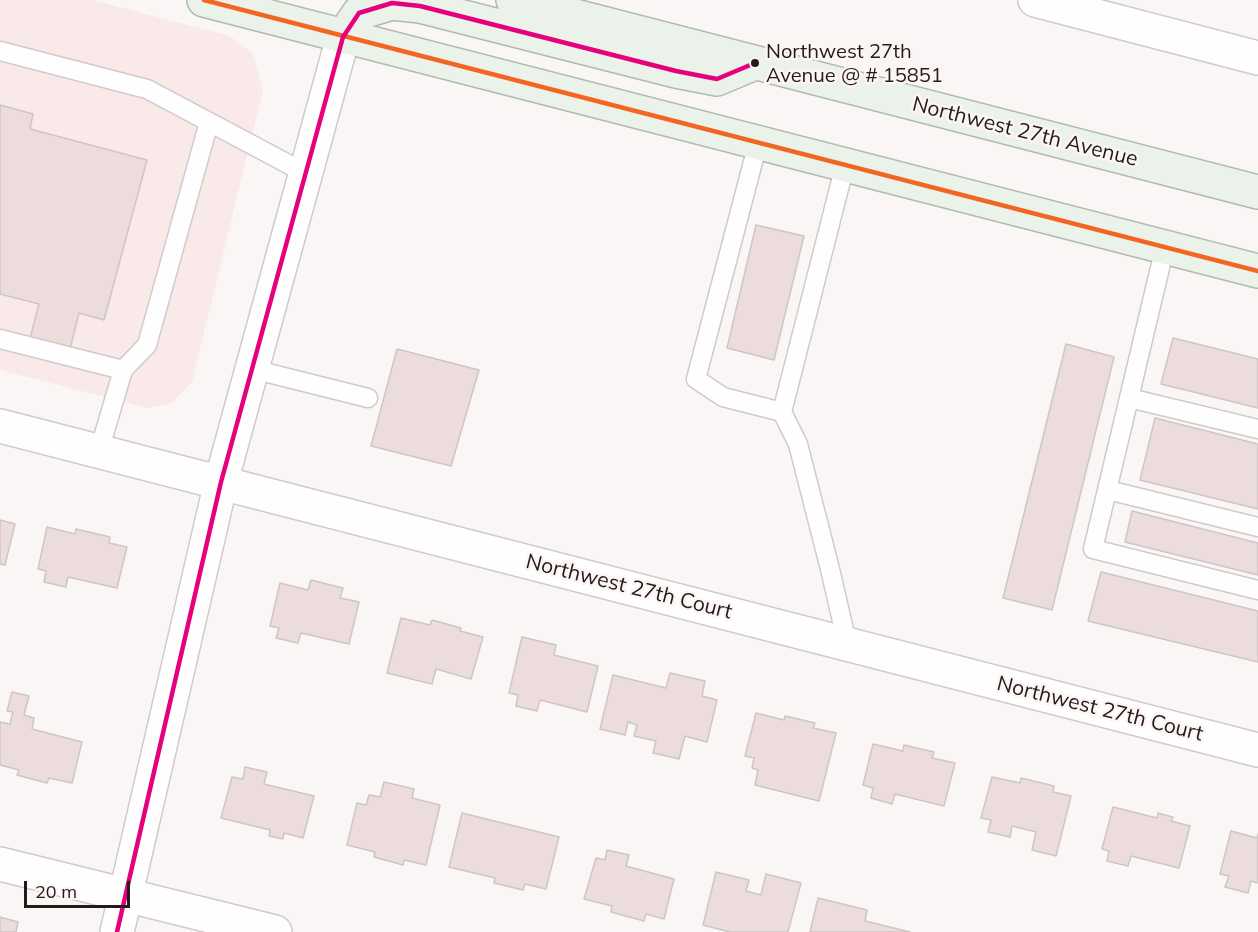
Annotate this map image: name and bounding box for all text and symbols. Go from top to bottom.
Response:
place label: Northwest 27th Avenue @ # 15851 [766,40,943,87]
marker: Northwest 27th Avenue @ # 15851 [749,57,761,69]
street label: Northwest 27th Avenue [910,92,1140,172]
street label: Northwest 27th Court [523,549,735,625]
street label: Northwest 27th Court [994,671,1206,747]
scale bar [27,869,134,907]
text: 20 m [35,880,77,903]

